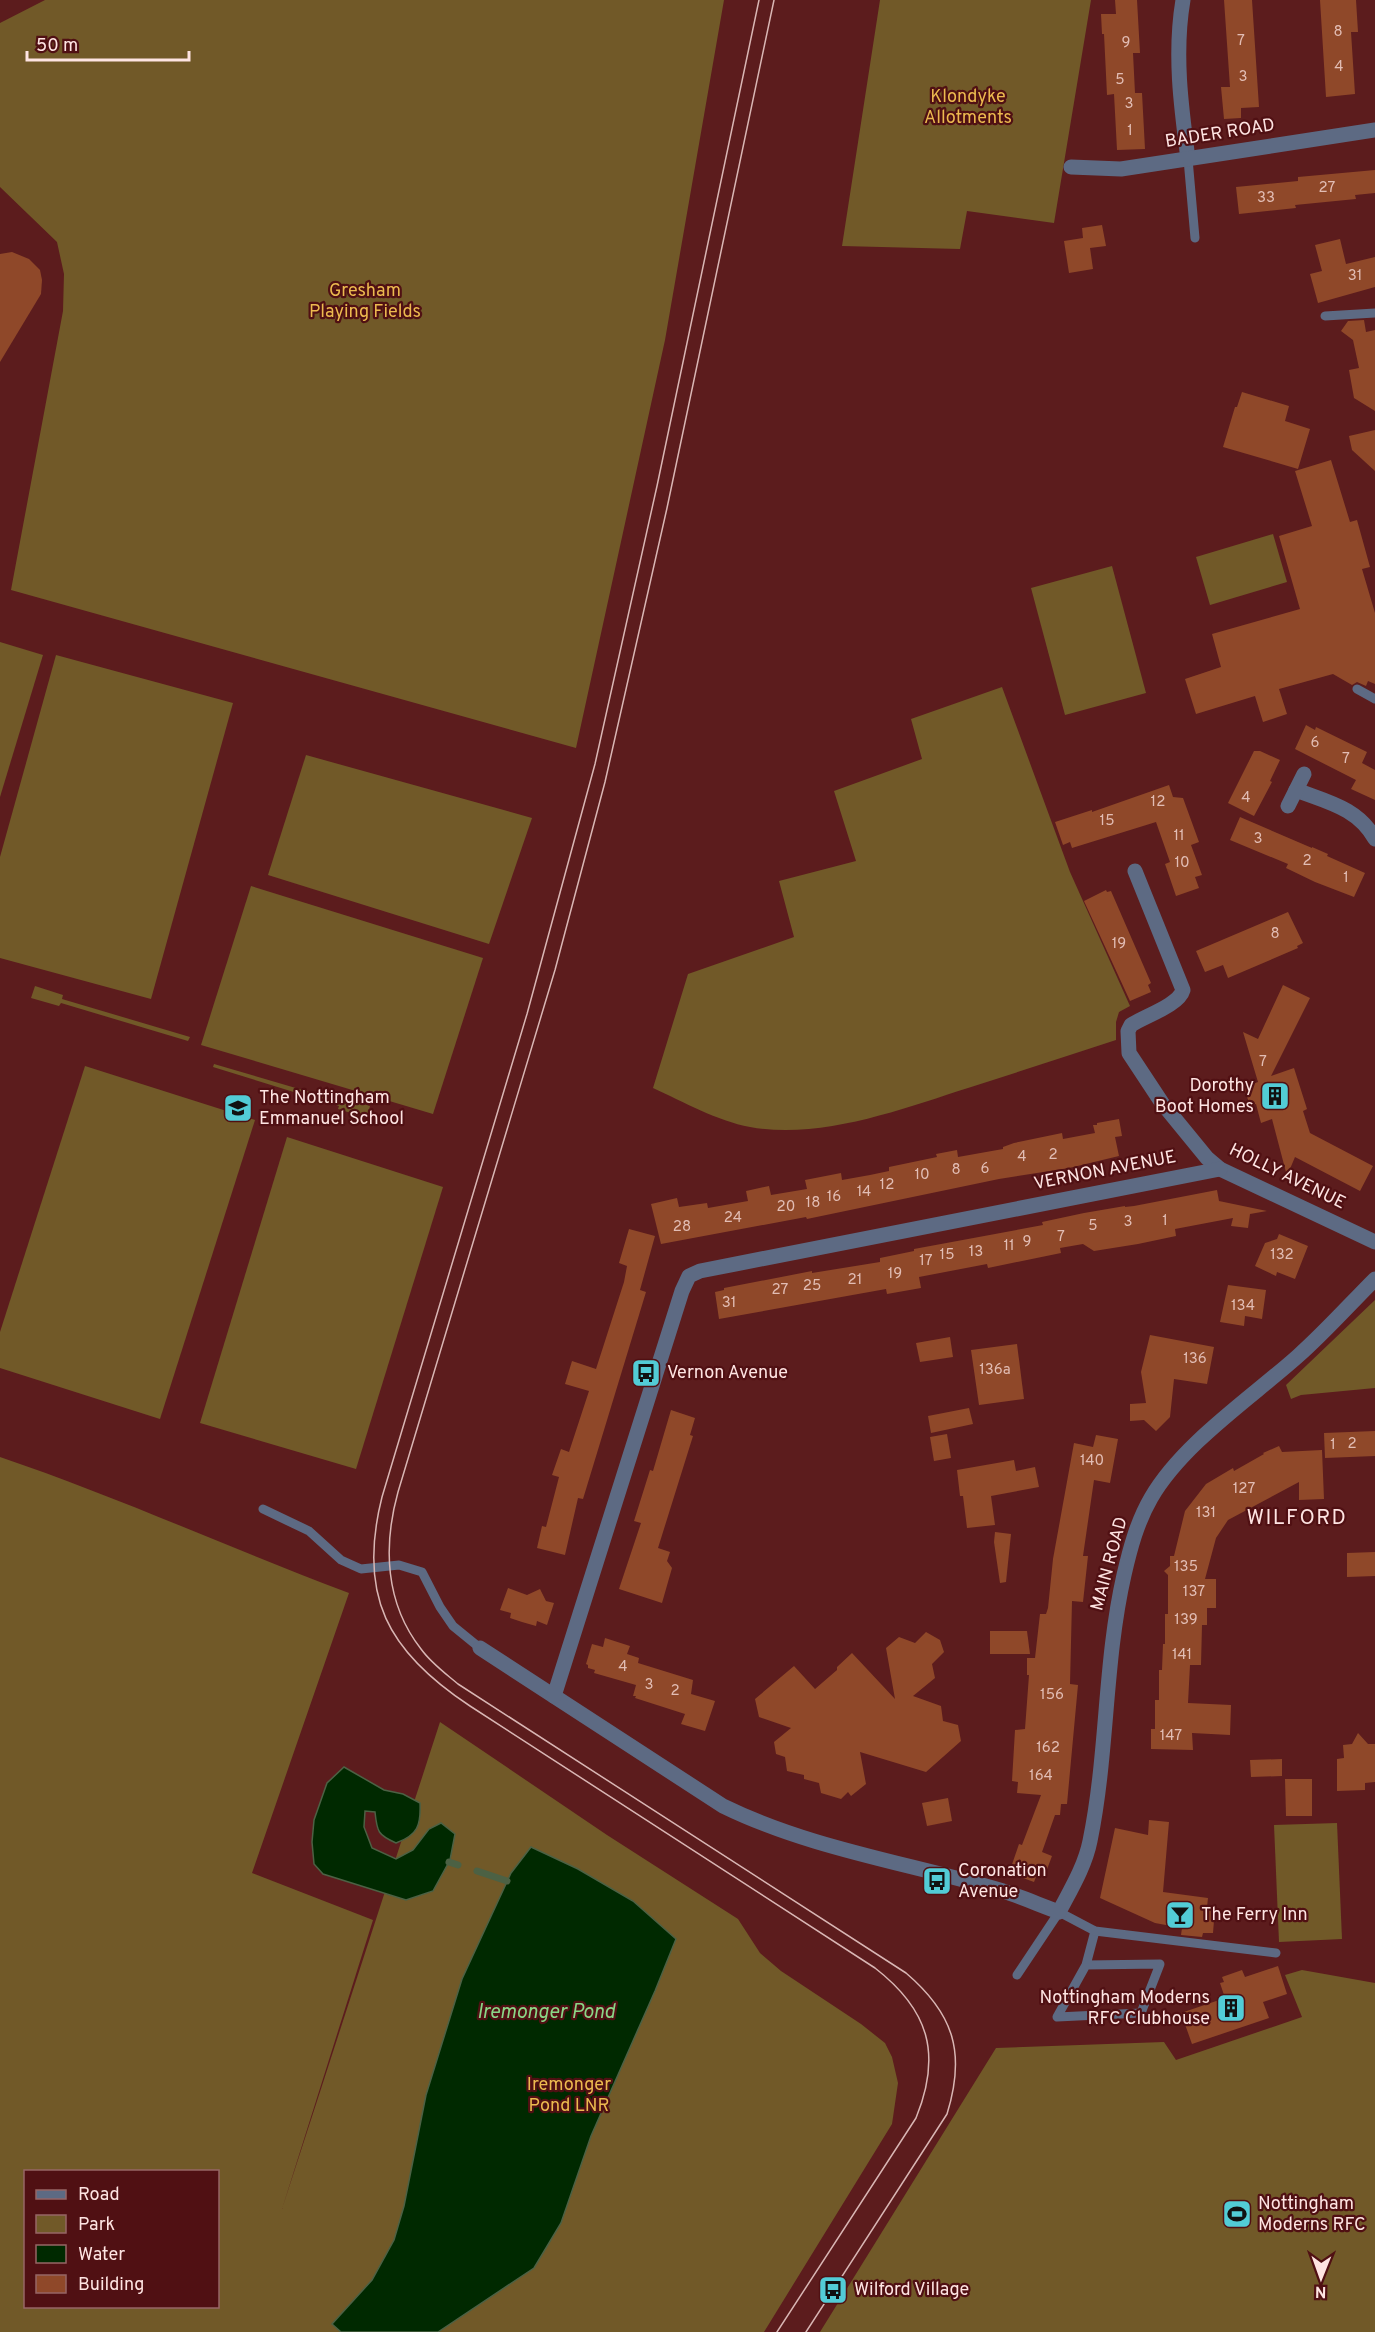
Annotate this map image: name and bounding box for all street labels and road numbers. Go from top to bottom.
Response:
street label: BADER ROAD [1164,114,1276,154]
street label: HOLLY AVENUE [1225,1139,1349,1215]
street label: VERNON AVENUE [1032,1146,1178,1196]
street label: MAIN ROAD [1086,1514,1134,1614]

